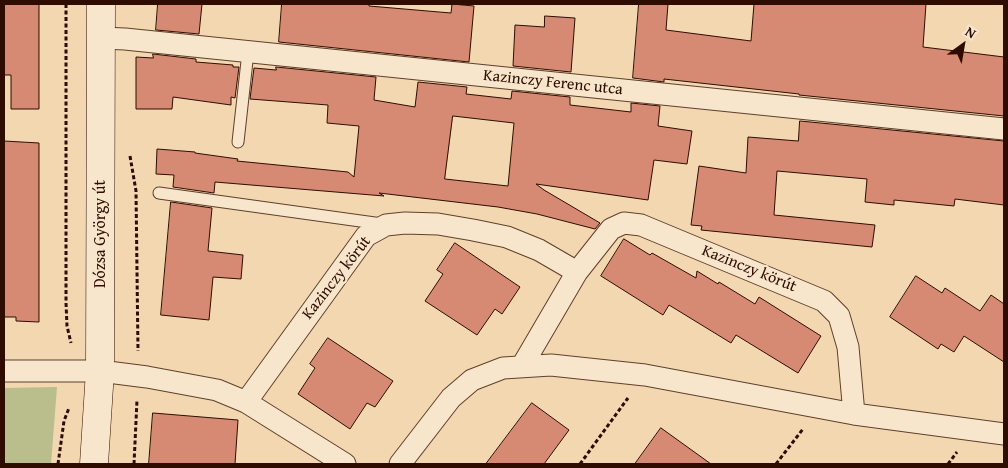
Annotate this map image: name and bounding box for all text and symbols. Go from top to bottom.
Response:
north arrow [938,20,988,70]
text: N [962,21,980,43]
street label: Kazinczy Ferenc utca [482,66,624,100]
street label: Dózsa György út [91,180,111,288]
street label: Kazinczy körút [299,233,375,323]
street label: Kazinczy körút [699,241,799,297]

